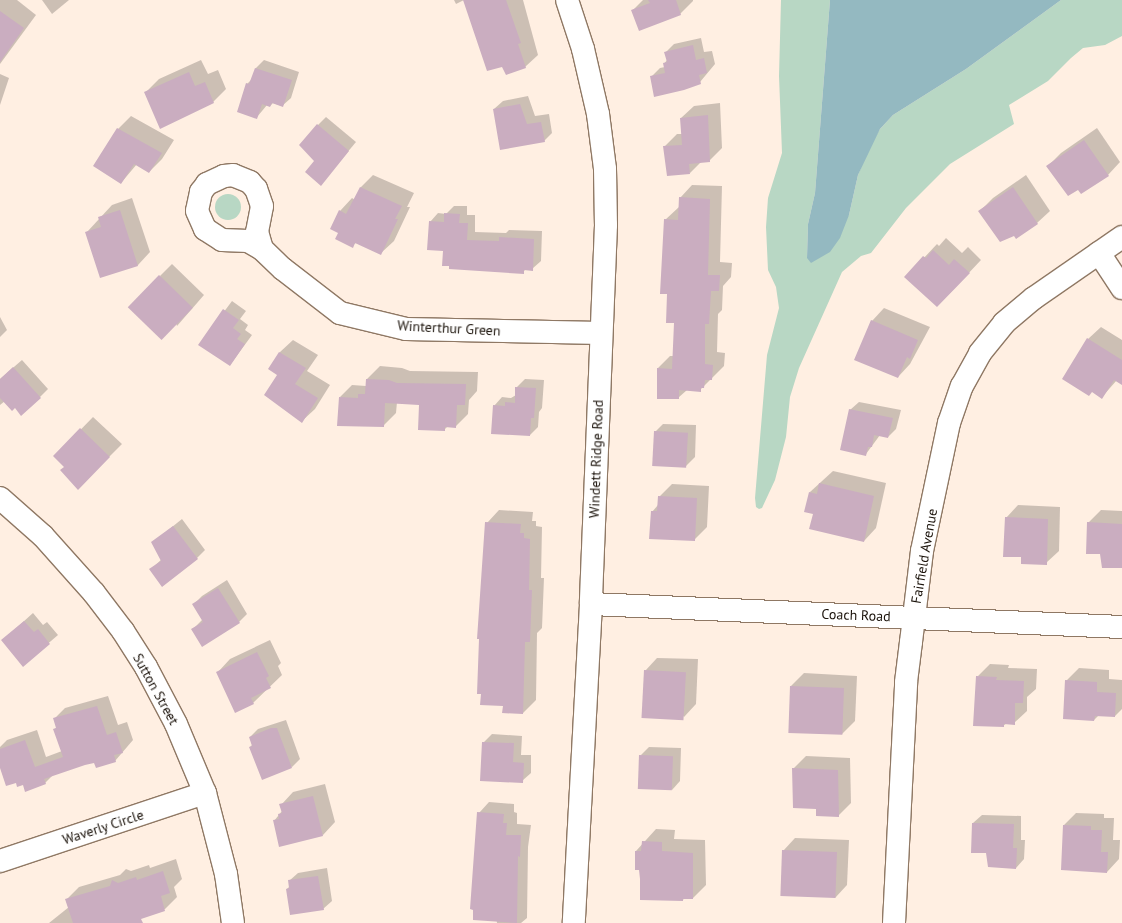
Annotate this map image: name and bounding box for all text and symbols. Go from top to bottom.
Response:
street label: Winterthur Green [397,317,501,339]
street label: Windett Ridge Road [586,399,606,519]
street label: Fairfield Avenue [907,507,941,605]
street label: Coach Road [821,605,891,625]
street label: Sutton Street [130,650,182,728]
street label: Waverly Circle [60,806,146,848]

